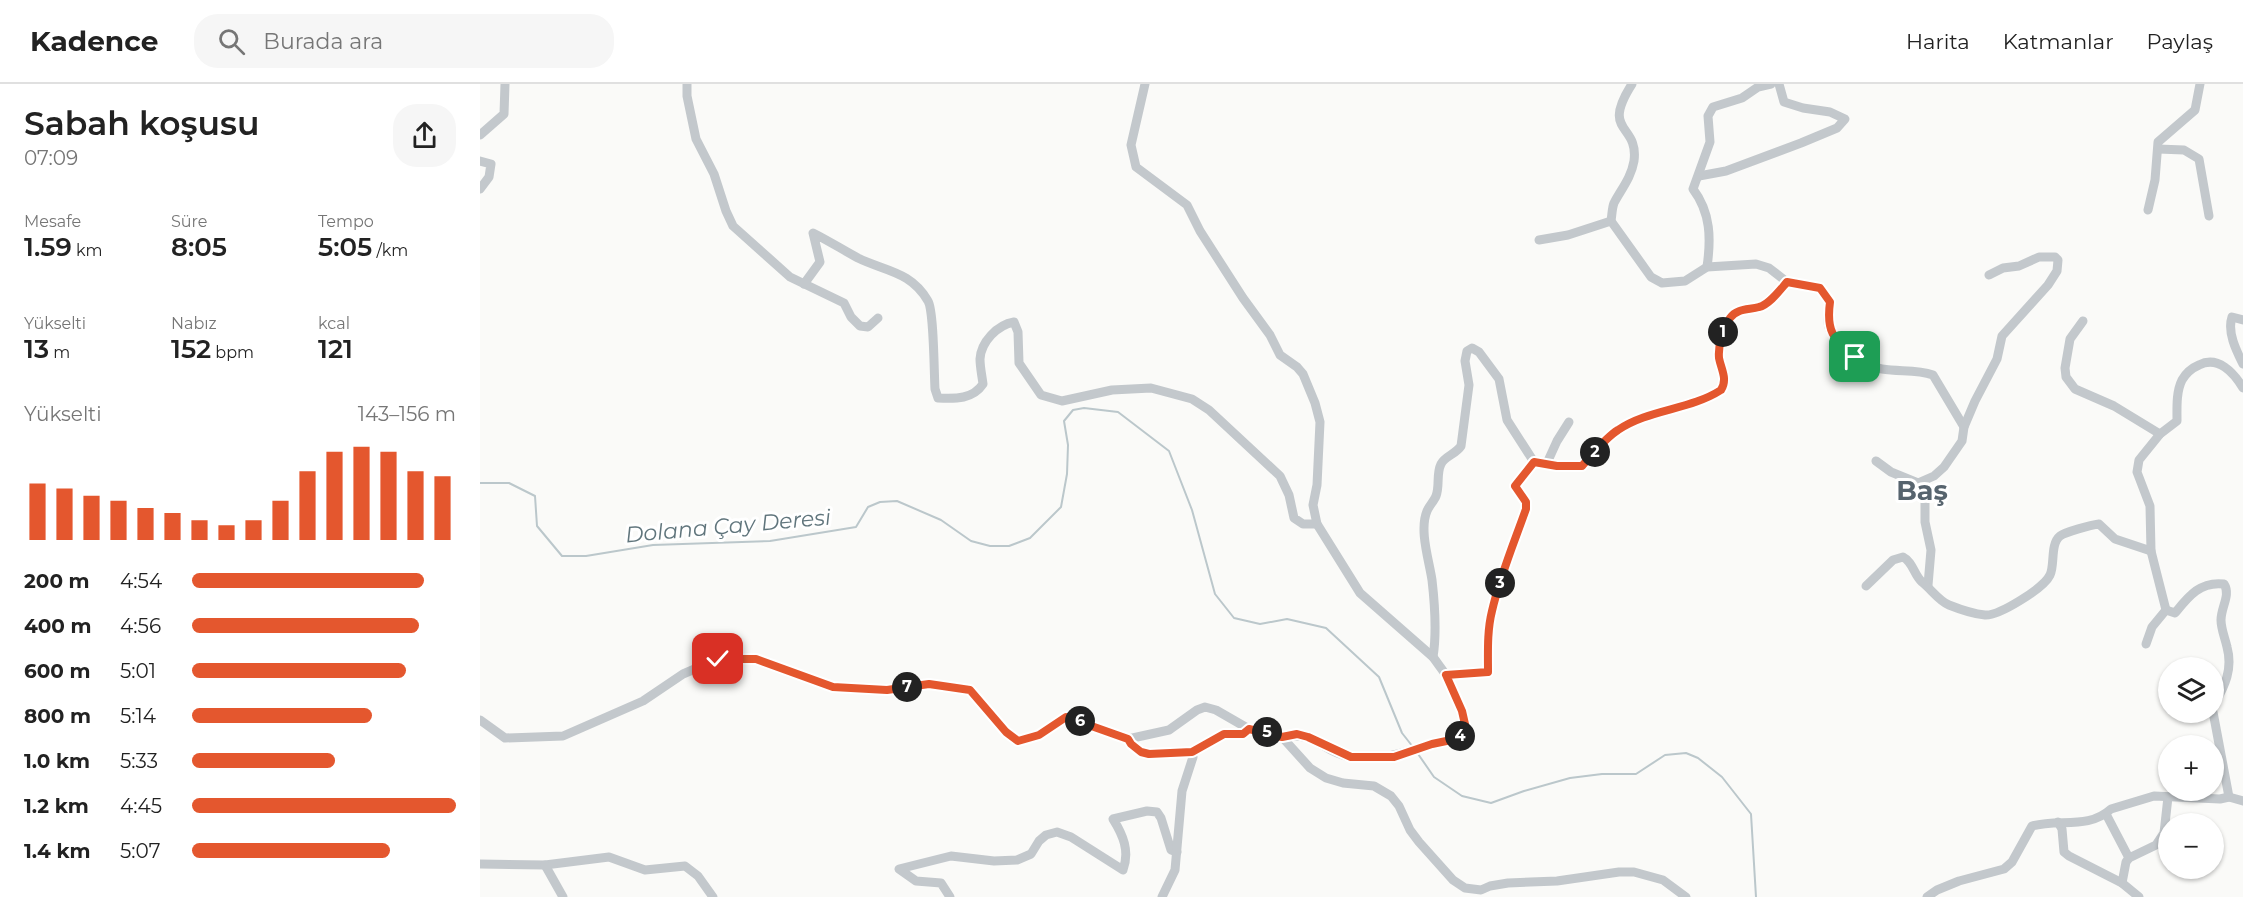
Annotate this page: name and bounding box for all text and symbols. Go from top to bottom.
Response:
search box [194,14,614,68]
text: Kadence [30,24,158,58]
icon: search [215,25,248,58]
text: Burada ara [263,28,383,55]
text: Harita [1906,29,1970,54]
text: Katmanlar [2003,29,2114,54]
text: Paylaş [2147,29,2213,54]
text: Sabah koşusu [24,103,259,143]
button: share [393,104,456,167]
text: 07:09 [24,146,78,170]
text: Mesafe [24,212,81,231]
text: Süre [171,212,207,231]
text: Tempo [318,212,374,231]
text: 1.59 [24,231,72,263]
text: 8:05 [171,231,227,263]
text: 5:05 [318,231,372,263]
text: km [72,241,102,260]
text: /km [372,241,408,260]
text: Yükselti [24,314,86,333]
text: Nabız [171,314,217,333]
text: kcal [318,314,350,333]
pin: 1 [1708,317,1738,347]
text: 1 [1720,322,1726,341]
pin [1829,331,1880,382]
text: 13 [24,333,49,365]
text: 152 [171,333,211,365]
text: 121 [318,333,353,365]
icon: arrive [1838,340,1871,373]
text: m [49,343,70,362]
text: bpm [211,343,254,362]
text: Yükselti [24,402,102,426]
text: 143–156 m [358,402,456,426]
pin: 2 [1580,437,1610,467]
text: 2 [1590,442,1600,461]
district label: Baş [1896,474,1948,507]
water label: Dolana Çay Deresi [624,504,832,548]
pin: 3 [1485,568,1515,598]
text: 200 m [24,569,90,593]
text: 4:54 [120,569,162,593]
text: 3 [1495,573,1505,592]
text: 400 m [24,614,92,638]
text: 4:56 [120,614,161,638]
pin [692,633,743,684]
icon: check [701,642,734,675]
map controls [2158,657,2224,879]
button: layers [2158,657,2224,723]
text: 600 m [24,659,91,683]
text: 5:01 [120,659,156,683]
pin: 7 [892,672,922,702]
text: 7 [902,677,912,696]
text: 800 m [24,704,91,728]
text: 5:14 [120,704,156,728]
pin: 6 [1065,706,1095,736]
text: 6 [1075,711,1085,730]
pin: 5 [1252,717,1282,747]
pin: 4 [1445,721,1475,751]
text: 5 [1262,722,1272,741]
text: 4 [1454,726,1466,745]
button: + [2158,735,2224,801]
text: 1.0 km [24,749,90,773]
text: 5:33 [120,749,158,773]
text: 1.2 km [24,794,89,818]
text: 4:45 [120,794,162,818]
button: − [2158,813,2224,879]
text: 1.4 km [24,839,91,863]
text: 5:07 [120,839,160,863]

